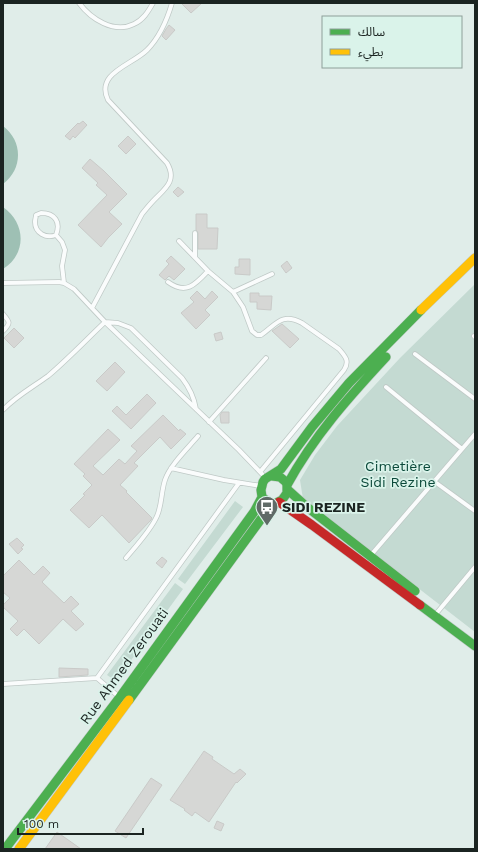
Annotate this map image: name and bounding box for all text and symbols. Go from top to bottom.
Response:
legend [322,16,462,68]
text: سالك [358,25,385,39]
text: بطيء [358,45,384,62]
park label: Cimetière Sidi Rezine [361,458,436,490]
bus stop icon: SIDI REZINE [254,494,280,527]
place label: SIDI REZINE [282,499,365,515]
street label: Rue Ahmed Zerouati [77,605,171,727]
scale bar [18,810,143,836]
text: 100 m [24,817,59,831]

